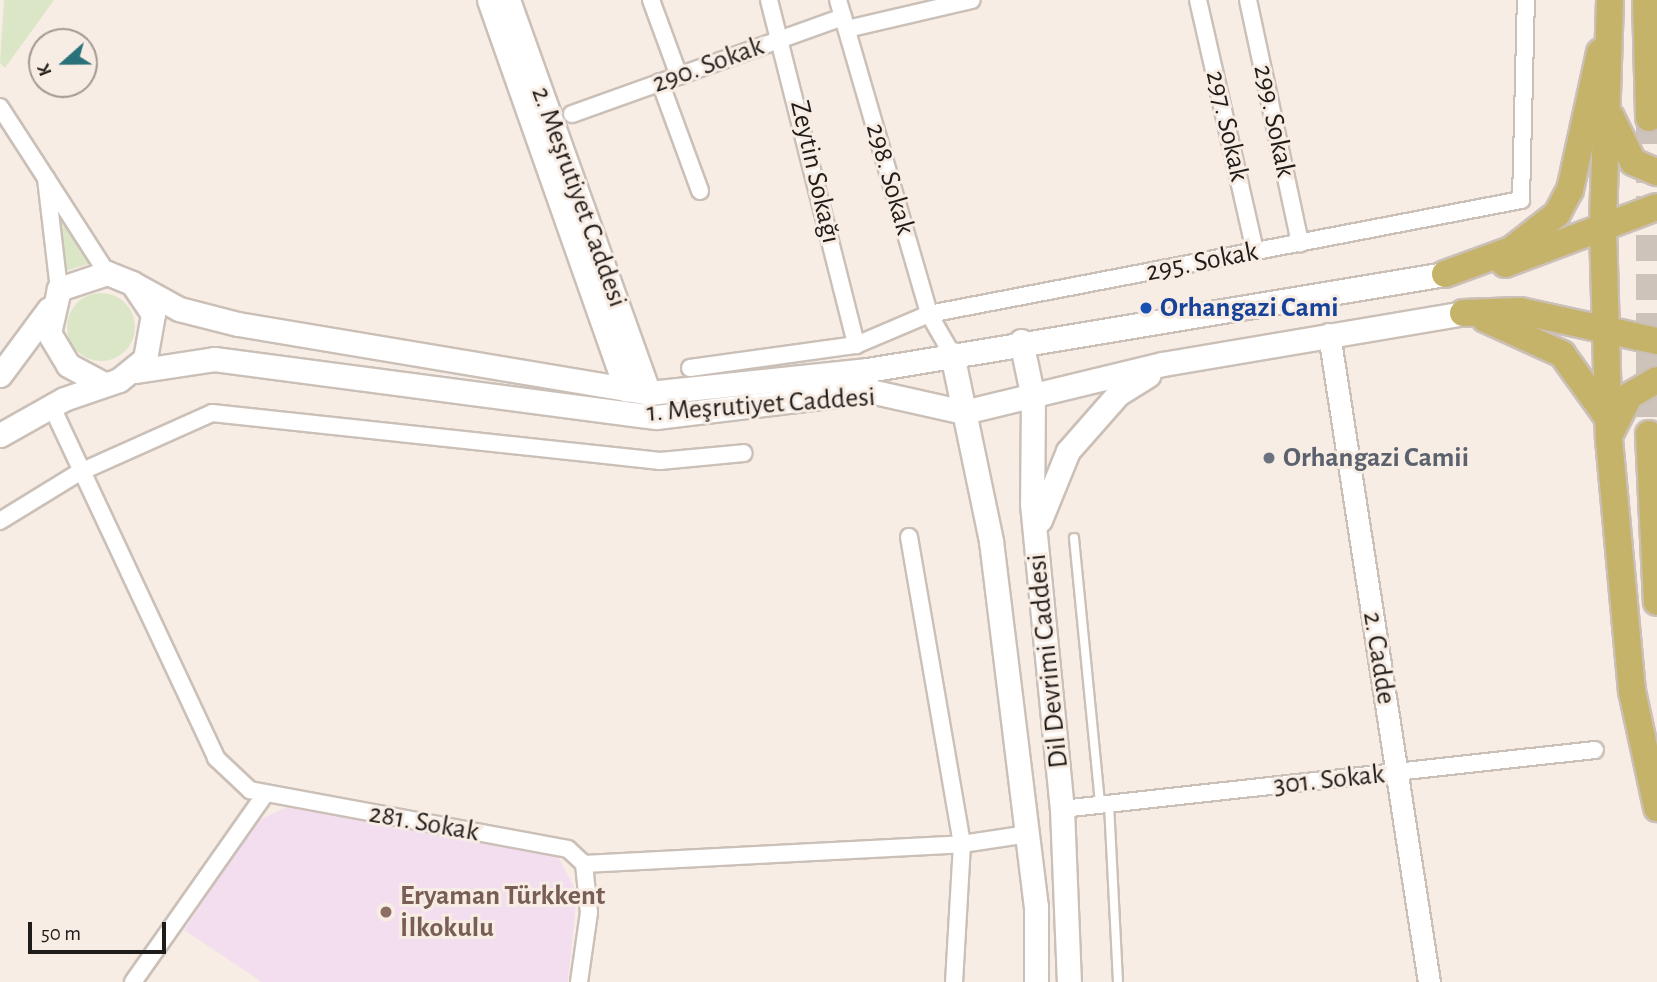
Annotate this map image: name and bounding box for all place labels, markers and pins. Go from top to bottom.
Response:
place label: Orhangazi Cami [1160,291,1339,325]
marker: Orhangazi Cami [1138,300,1154,316]
place label: Orhangazi Camii [1283,441,1469,475]
marker: Orhangazi Camii [1261,450,1277,466]
place label: Eryaman Türkkent İlkokulu [400,879,605,945]
marker: Eryaman Türkkent İlkokulu [378,904,394,920]

